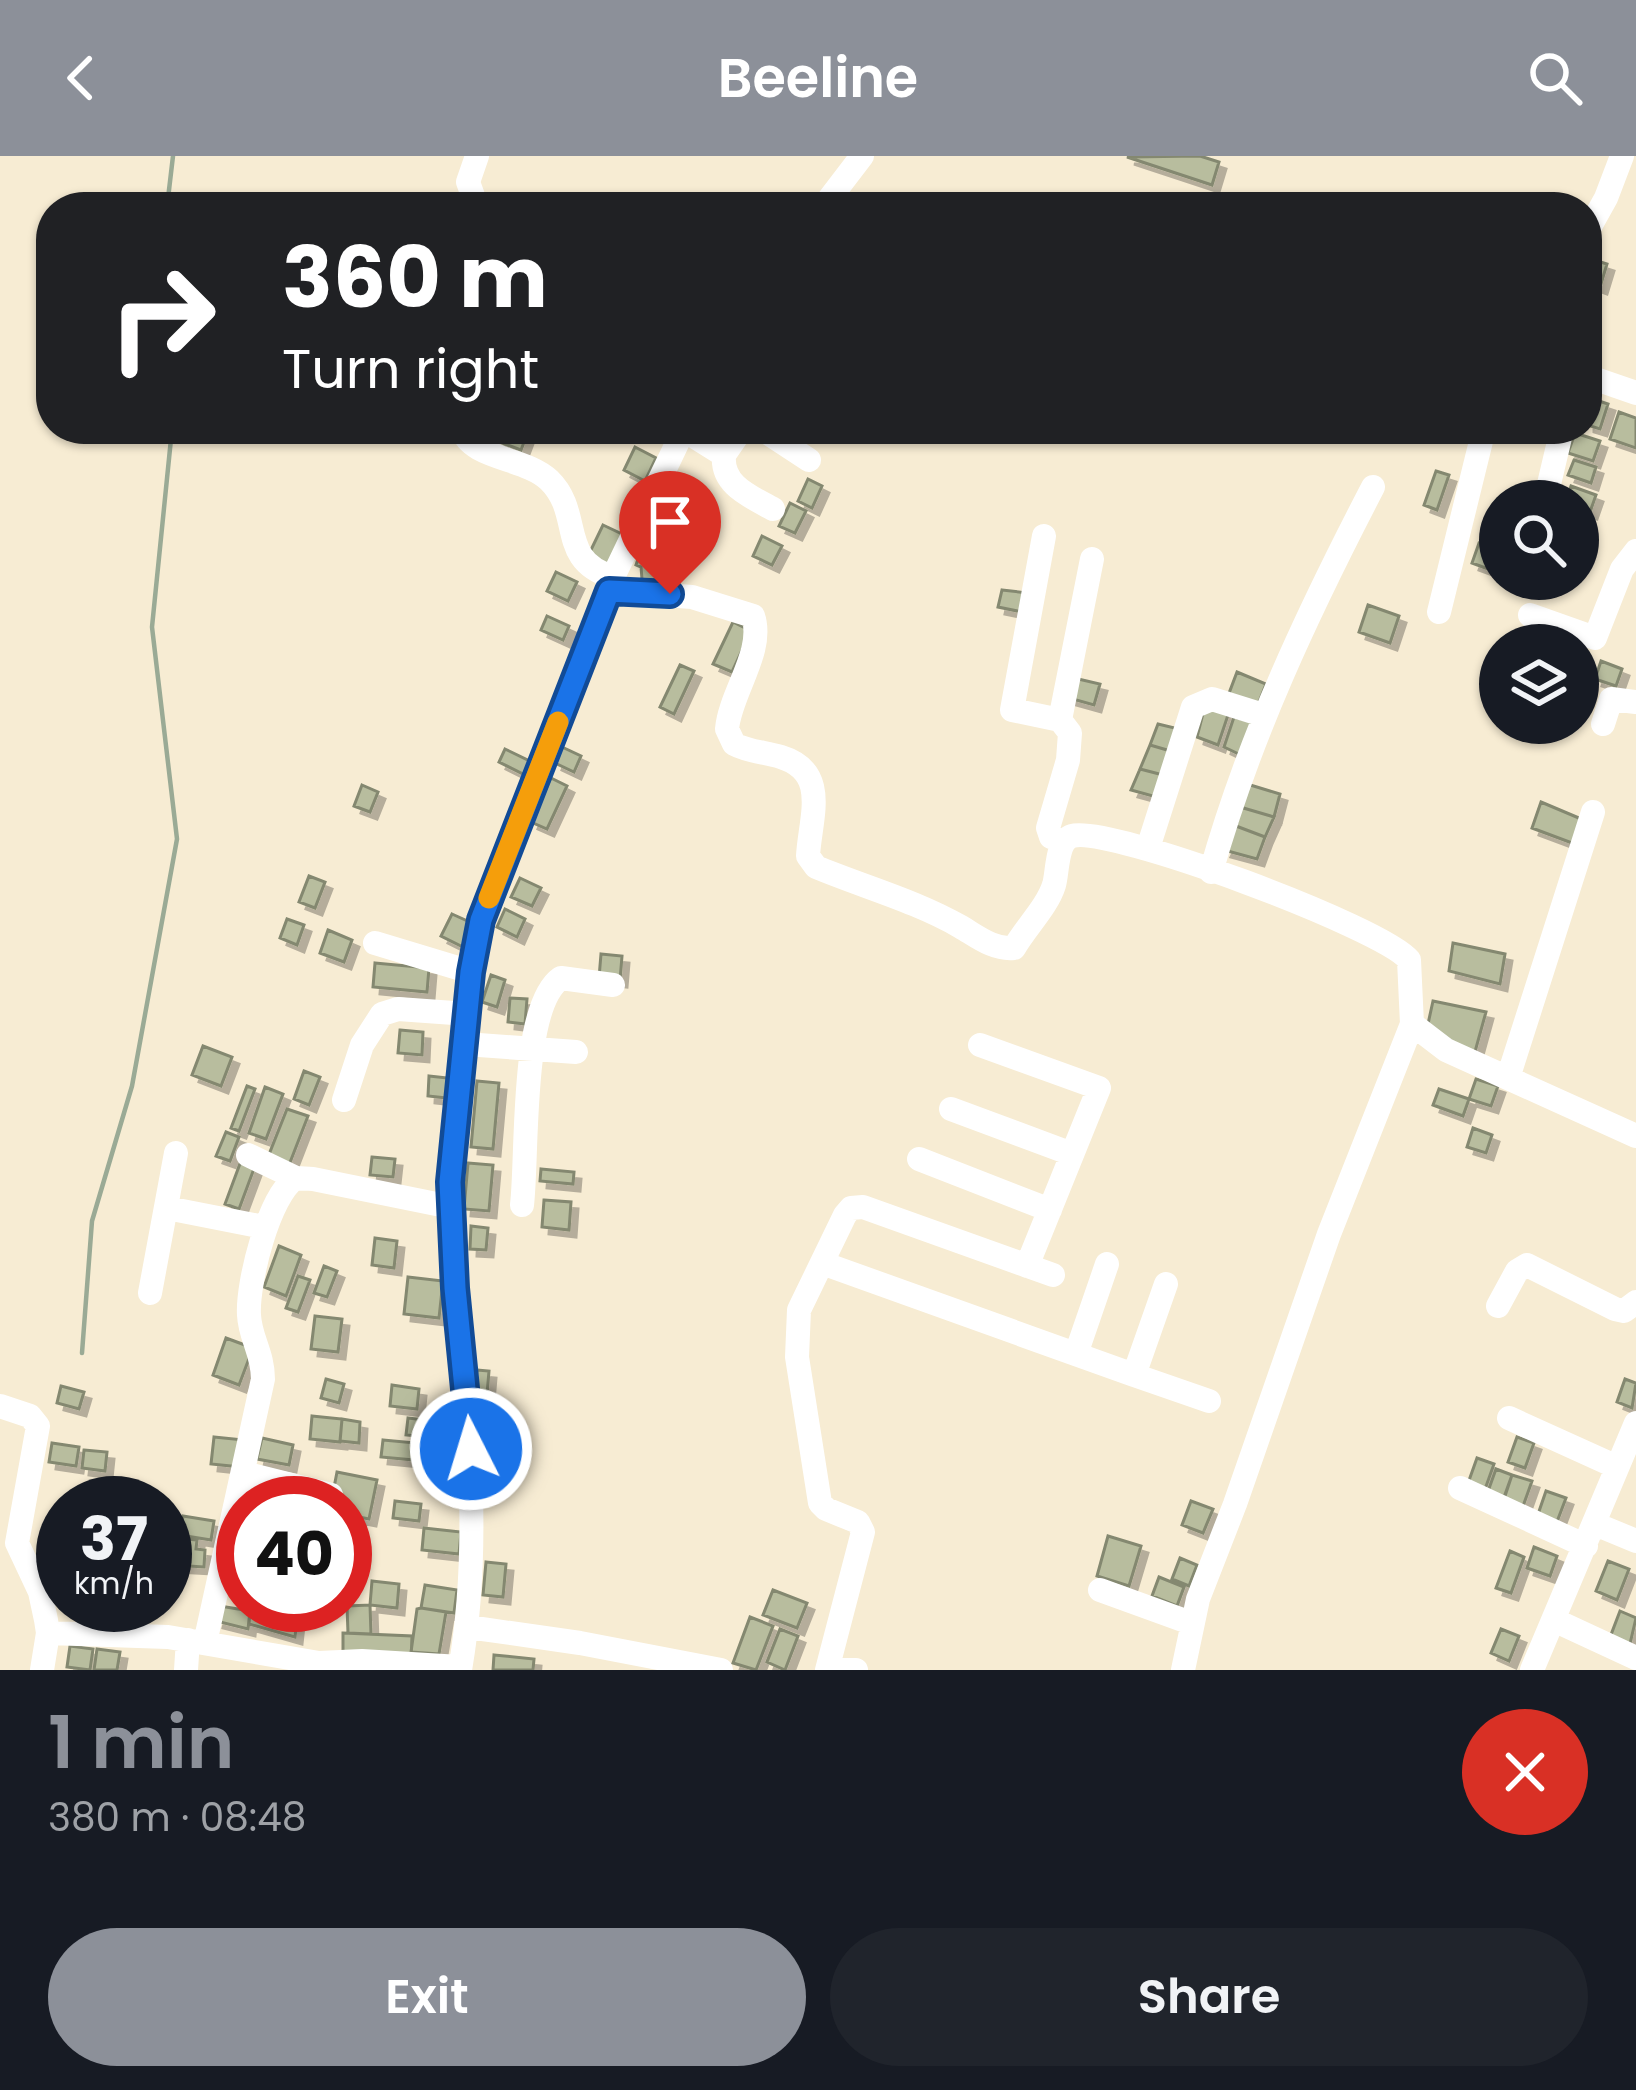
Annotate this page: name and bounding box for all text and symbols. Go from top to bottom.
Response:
text: Beeline [718,40,918,116]
icon: back [48,45,114,111]
icon: search [1522,45,1588,111]
text: 360 m [282,219,548,336]
icon: right [84,240,240,396]
text: Turn right [282,331,539,407]
pin [619,471,721,594]
map controls [1479,480,1599,744]
button: search [1479,480,1599,600]
icon: arrive [637,489,703,555]
button: layers [1479,624,1599,744]
position arrow [408,1386,534,1512]
speed limit sign: 40 [216,1476,372,1632]
text: 37 [80,1497,148,1581]
text: km/h [74,1562,154,1605]
text: 1 min [48,1692,234,1793]
button: close [1462,1709,1588,1835]
text: 380 m · 08:48 [48,1790,306,1845]
button: Exit [48,1928,806,2066]
button: Share [830,1928,1588,2066]

